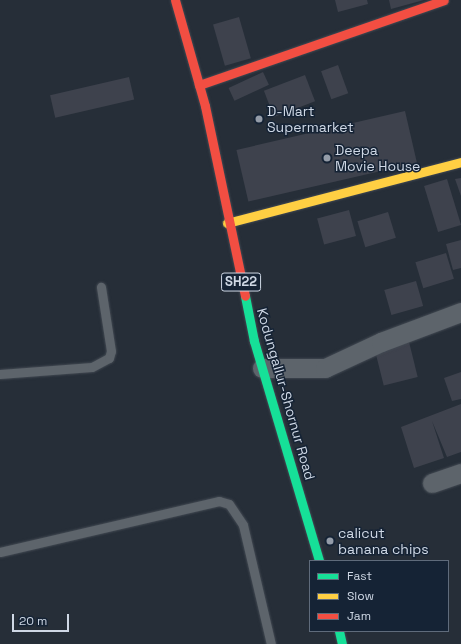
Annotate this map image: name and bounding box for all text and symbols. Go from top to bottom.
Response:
place label: D-Mart Supermarket [267,103,354,136]
marker: D-Mart Supermarket [254,114,264,124]
place label: Deepa Movie House [335,142,420,174]
marker: Deepa Movie House [322,153,332,163]
road number: SH22 [221,271,261,293]
street label: Kodungallur-Shornur Road [253,306,319,482]
place label: calicut banana chips [338,525,429,558]
marker: calicut banana chips [325,536,335,546]
legend [309,560,449,632]
text: Fast [347,568,372,584]
text: Slow [347,588,374,604]
scale bar [14,606,71,632]
text: Jam [347,608,371,624]
text: 20 m [19,613,47,629]

